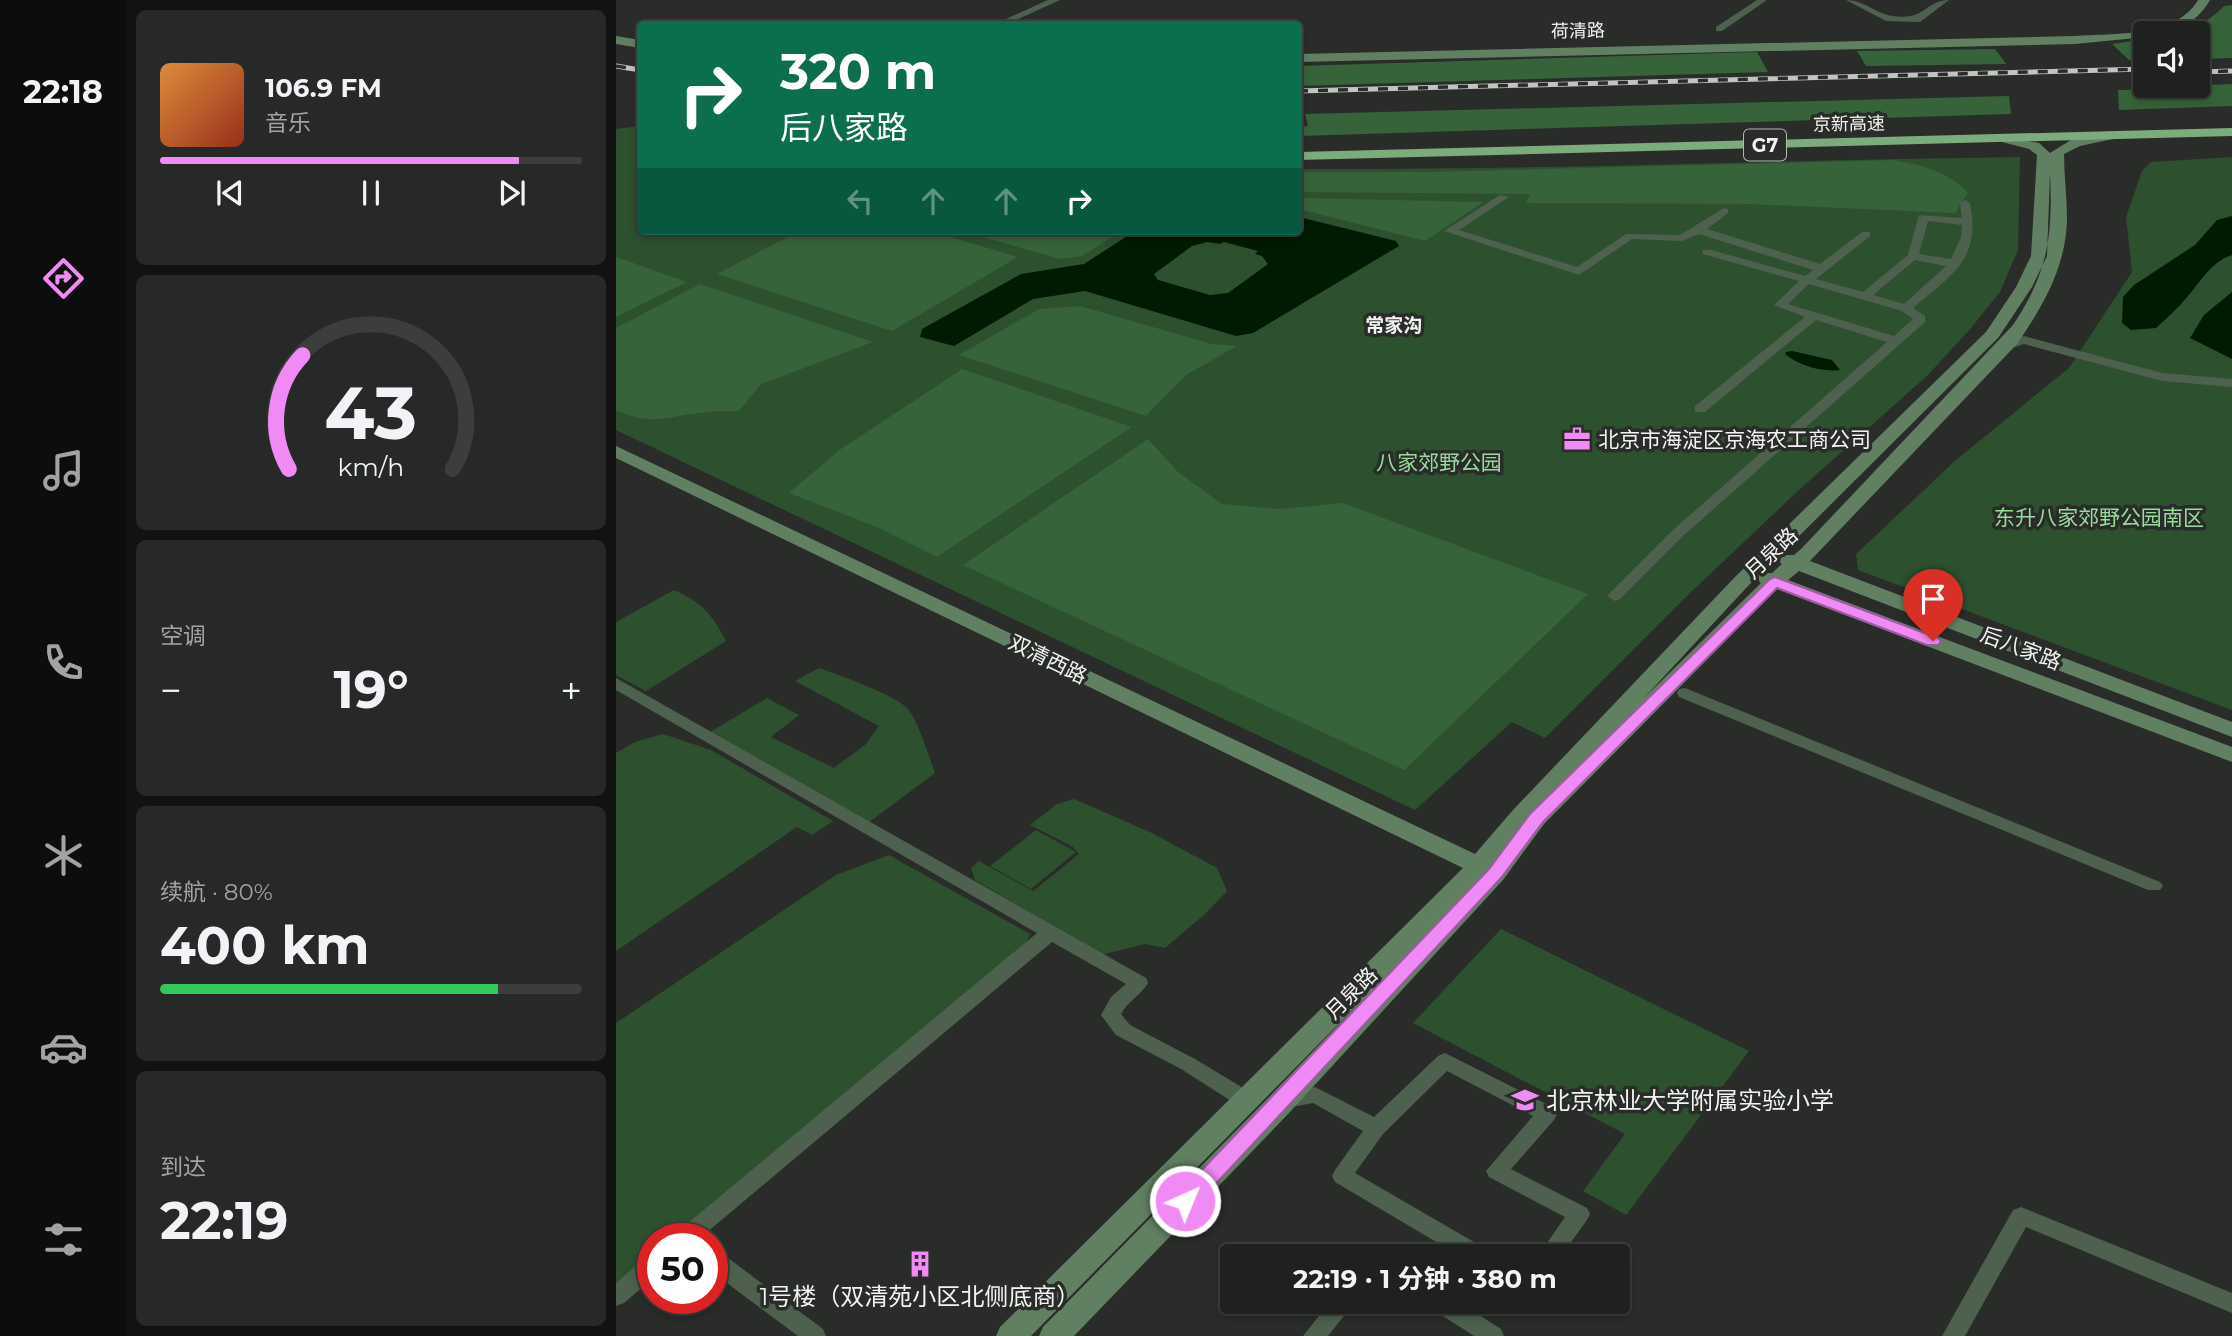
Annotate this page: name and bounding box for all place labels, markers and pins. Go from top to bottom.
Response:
office icon: 北京市海淀区京海农工商公司 [1562,424,1592,454]
place label: 北京市海淀区京海农工商公司 [1598,427,1871,452]
pin [1903,569,1963,641]
school or university icon: 北京林业大学附属实验小学 [1510,1085,1540,1115]
place label: 北京林业大学附属实验小学 [1546,1086,1834,1115]
building icon: 1号楼（双清苑小区北侧底商） [905,1249,935,1279]
place label: 1号楼（双清苑小区北侧底商） [760,1282,1080,1311]

